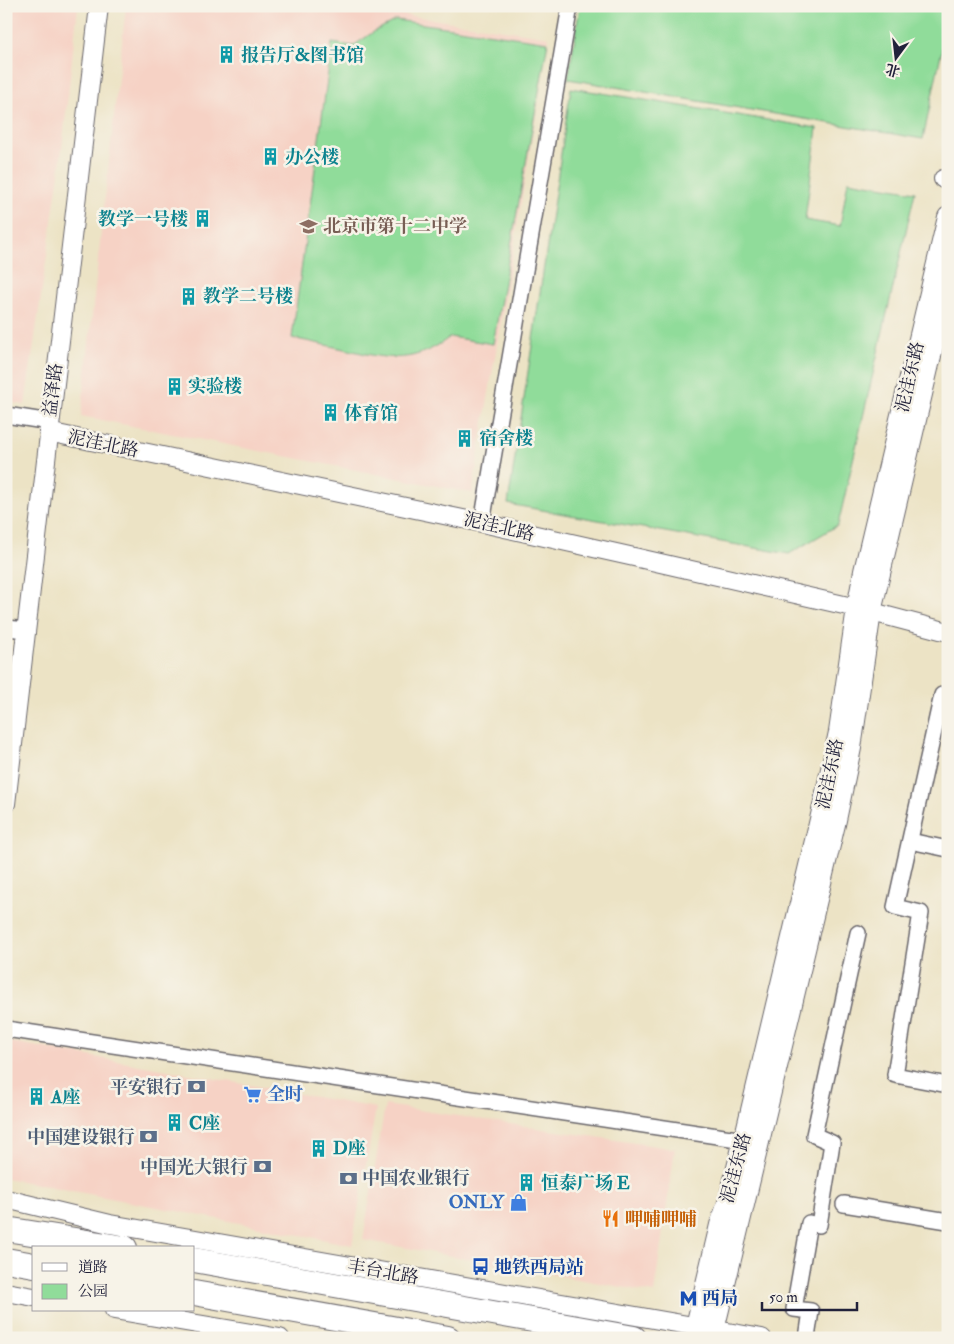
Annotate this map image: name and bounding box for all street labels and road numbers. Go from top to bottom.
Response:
street label: 泥洼东路 [891,339,929,415]
street label: 益泽路 [38,362,68,418]
street label: 泥洼北路 [65,425,141,463]
street label: 泥洼北路 [461,508,537,546]
street label: 泥洼东路 [811,736,849,812]
street label: 泥洼东路 [716,1130,756,1206]
street label: 丰台北路 [346,1254,420,1290]

